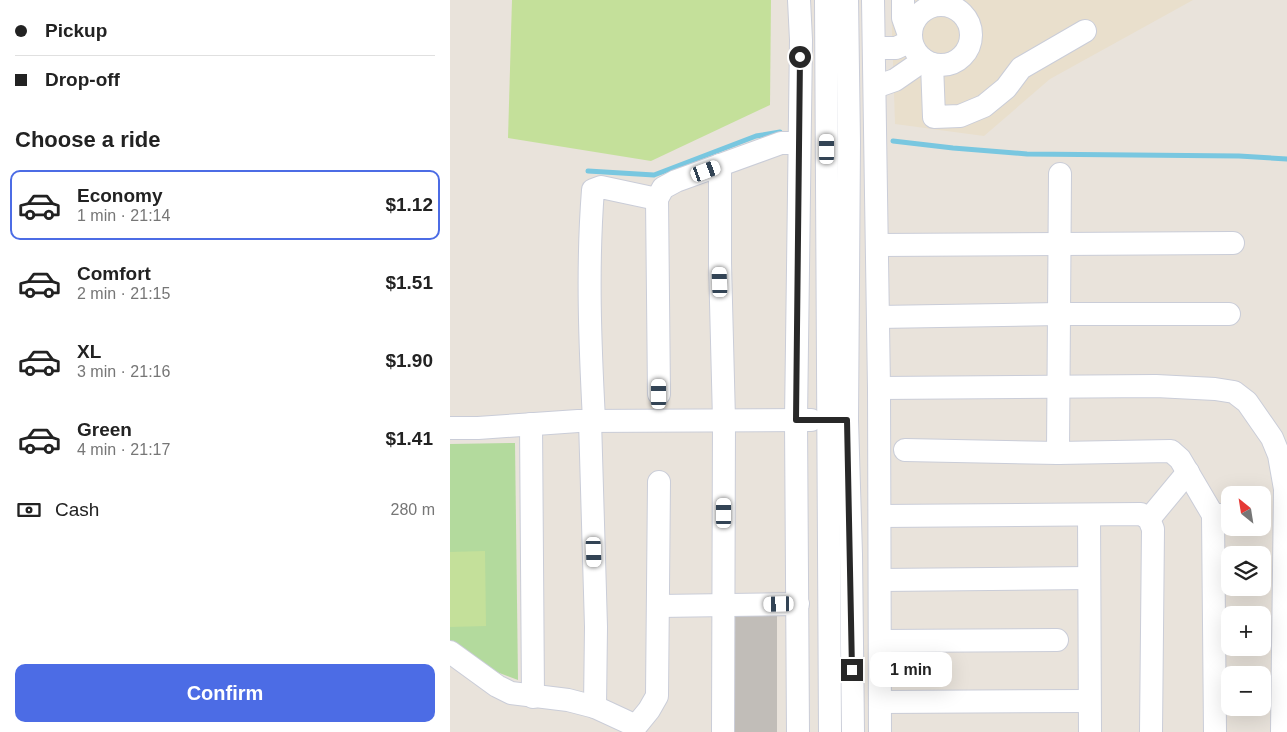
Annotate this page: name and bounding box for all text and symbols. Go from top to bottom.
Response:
text: Pickup [45,20,107,41]
route start [789,46,811,68]
text: Drop-off [45,69,120,90]
text: Choose a ride [15,127,160,152]
car [819,134,834,164]
car [689,159,722,183]
icon: car [17,183,62,228]
text: Economy [77,185,163,206]
text: $1.12 [385,194,433,215]
text: 1 min · 21:14 [77,207,170,224]
icon: car [17,261,62,306]
text: Comfort [77,263,151,284]
car [711,267,728,297]
text: $1.51 [385,272,433,293]
text: 2 min · 21:15 [77,285,170,302]
icon: car [17,339,62,384]
text: XL [77,341,101,362]
text: $1.90 [385,350,433,371]
text: 3 min · 21:16 [77,363,170,380]
car [651,379,666,409]
icon: car [17,417,62,462]
text: Green [77,419,132,440]
text: $1.41 [385,428,433,449]
text: 4 min · 21:17 [77,441,170,458]
north arrow [1221,486,1271,536]
map controls [1221,486,1271,716]
icon: cash [15,496,43,524]
car [716,498,731,528]
text: Cash [55,499,99,520]
text: 280 m [391,501,435,518]
car [585,537,602,567]
button: layers [1221,546,1271,596]
car [763,596,794,612]
button: + [1221,606,1271,656]
callout: 1 min [870,652,952,688]
route end [841,659,863,681]
text: 1 min [890,661,932,678]
button: Confirm [15,664,435,722]
button: − [1221,666,1271,716]

